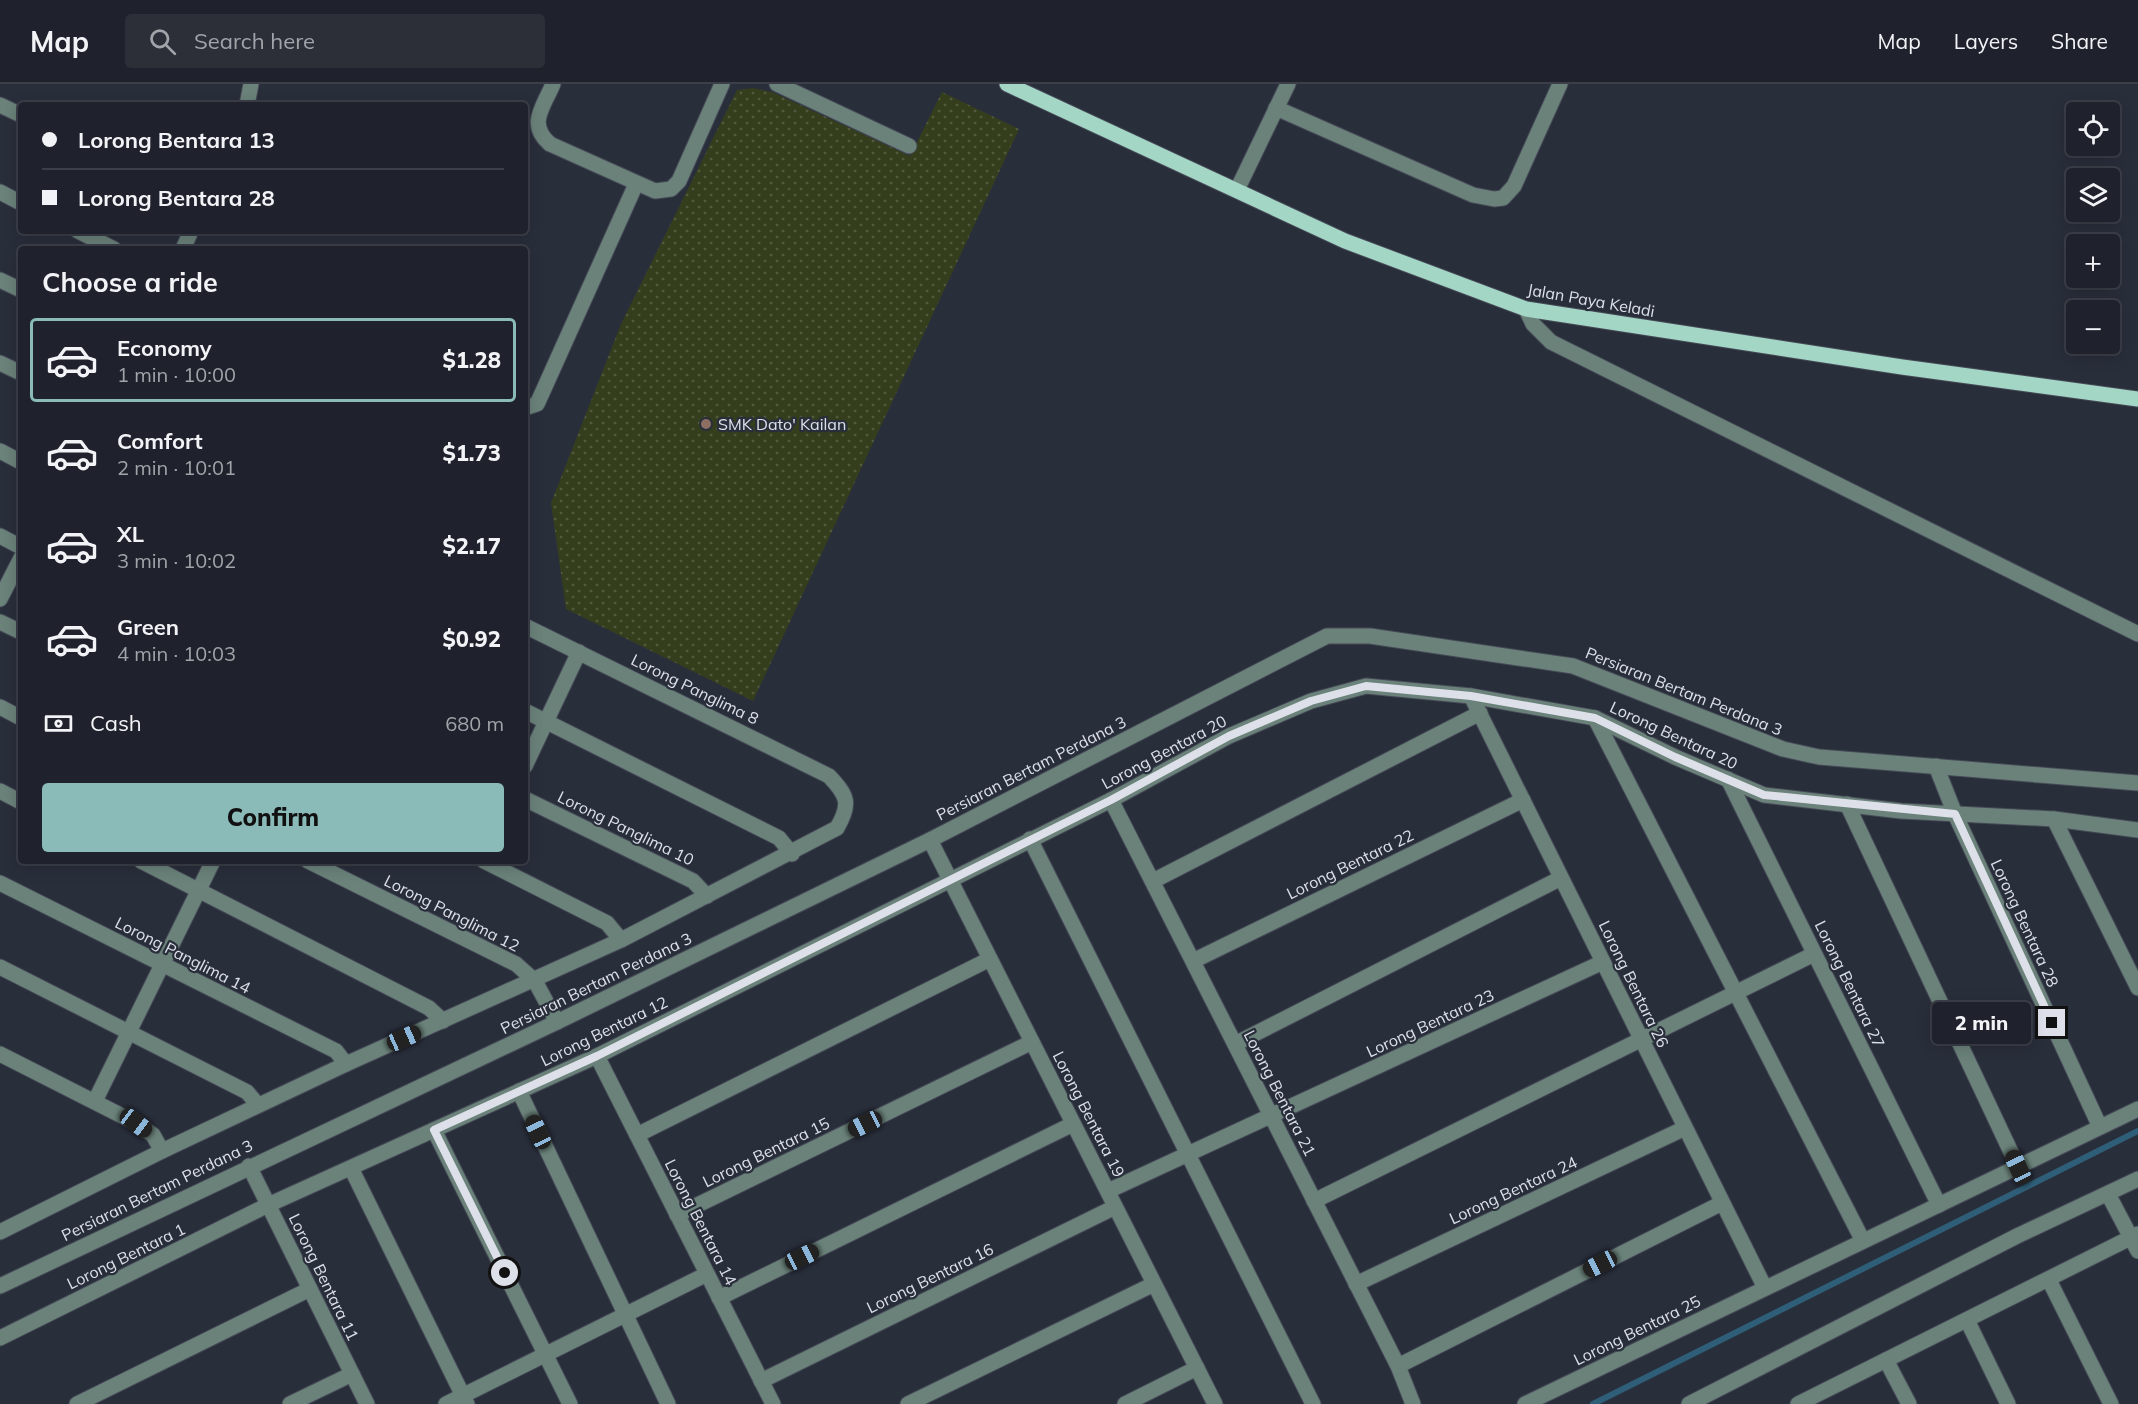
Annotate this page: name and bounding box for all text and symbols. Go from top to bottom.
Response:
search box [125,14,545,68]
text: Map [30,24,89,59]
icon: search [146,25,179,58]
text: Search here [194,27,315,55]
text: Map [1878,28,1921,54]
text: Layers [1954,28,2018,54]
text: Share [2051,28,2108,54]
map controls [2066,102,2120,354]
button: locate [2066,102,2120,156]
text: Lorong Bentara 13 [78,126,275,154]
button: layers [2066,168,2120,222]
text: Lorong Bentara 28 [78,184,275,212]
button: + [2066,234,2120,288]
text: Choose a ride [42,265,218,299]
street label: Jalan Paya Keladi [1526,279,1656,321]
button: − [2066,300,2120,354]
icon: car [45,333,99,387]
text: Economy [117,334,212,362]
text: $1.28 [442,346,501,374]
text: 1 min · 10:00 [117,362,236,387]
place label: SMK Dato' Kailan [718,414,846,434]
marker: SMK Dato' Kailan [699,417,713,431]
icon: car [45,426,99,480]
text: Comfort [117,427,203,455]
text: $1.73 [442,439,501,467]
text: 2 min · 10:01 [117,455,236,480]
icon: car [45,519,99,573]
text: XL [117,520,144,548]
text: $2.17 [442,532,501,560]
text: 3 min · 10:02 [117,548,236,573]
icon: car [45,612,99,666]
text: Green [117,613,179,641]
text: $0.92 [442,625,501,653]
text: 4 min · 10:03 [117,641,236,666]
street label: Persiaran Bertam Perdana 3 [1583,642,1785,740]
street label: Lorong Panglima 8 [628,649,762,729]
street label: Lorong Bentara 20 [1607,697,1741,773]
icon: cash [42,707,75,740]
text: Cash [90,709,142,737]
text: 680 m [445,711,504,736]
street label: Persiaran Bertam Perdana 3 [933,711,1129,825]
street label: Lorong Bentara 20 [1098,711,1230,793]
button: Confirm [42,783,504,852]
street label: Lorong Panglima 10 [555,786,697,870]
street label: Lorong Bentara 22 [1283,825,1417,903]
street label: Lorong Bentara 28 [1987,856,2063,990]
street label: Lorong Panglima 12 [381,870,523,956]
street label: Lorong Panglima 14 [112,912,254,998]
street label: Lorong Bentara 26 [1595,917,1673,1051]
street label: Lorong Bentara 27 [1811,917,1889,1051]
street label: Persiaran Bertam Perdana 3 [497,928,695,1038]
street label: Lorong Bentara 23 [1363,985,1497,1061]
street label: Lorong Bentara 12 [537,992,671,1070]
callout: 2 min [1932,1002,2031,1044]
route end [2038,1009,2065,1036]
text: 2 min [1955,1010,2008,1035]
car [384,1022,424,1054]
street label: Lorong Bentara 21 [1240,1027,1320,1159]
street label: Lorong Bentara 19 [1049,1048,1129,1180]
car [116,1105,156,1141]
car [845,1108,885,1140]
car [522,1112,554,1152]
street label: Lorong Bentara 15 [699,1113,833,1191]
street label: Persiaran Bertam Perdana 3 [58,1135,256,1245]
car [2002,1147,2034,1187]
street label: Lorong Bentara 24 [1446,1151,1580,1228]
street label: Lorong Bentara 14 [661,1156,742,1289]
street label: Lorong Bentara 11 [285,1210,363,1344]
street label: Lorong Bentara 1 [64,1219,188,1293]
street label: Lorong Bentara 16 [863,1239,997,1317]
car [782,1241,822,1273]
car [1580,1248,1620,1280]
route start [491,1259,518,1286]
street label: Lorong Bentara 25 [1570,1291,1704,1369]

